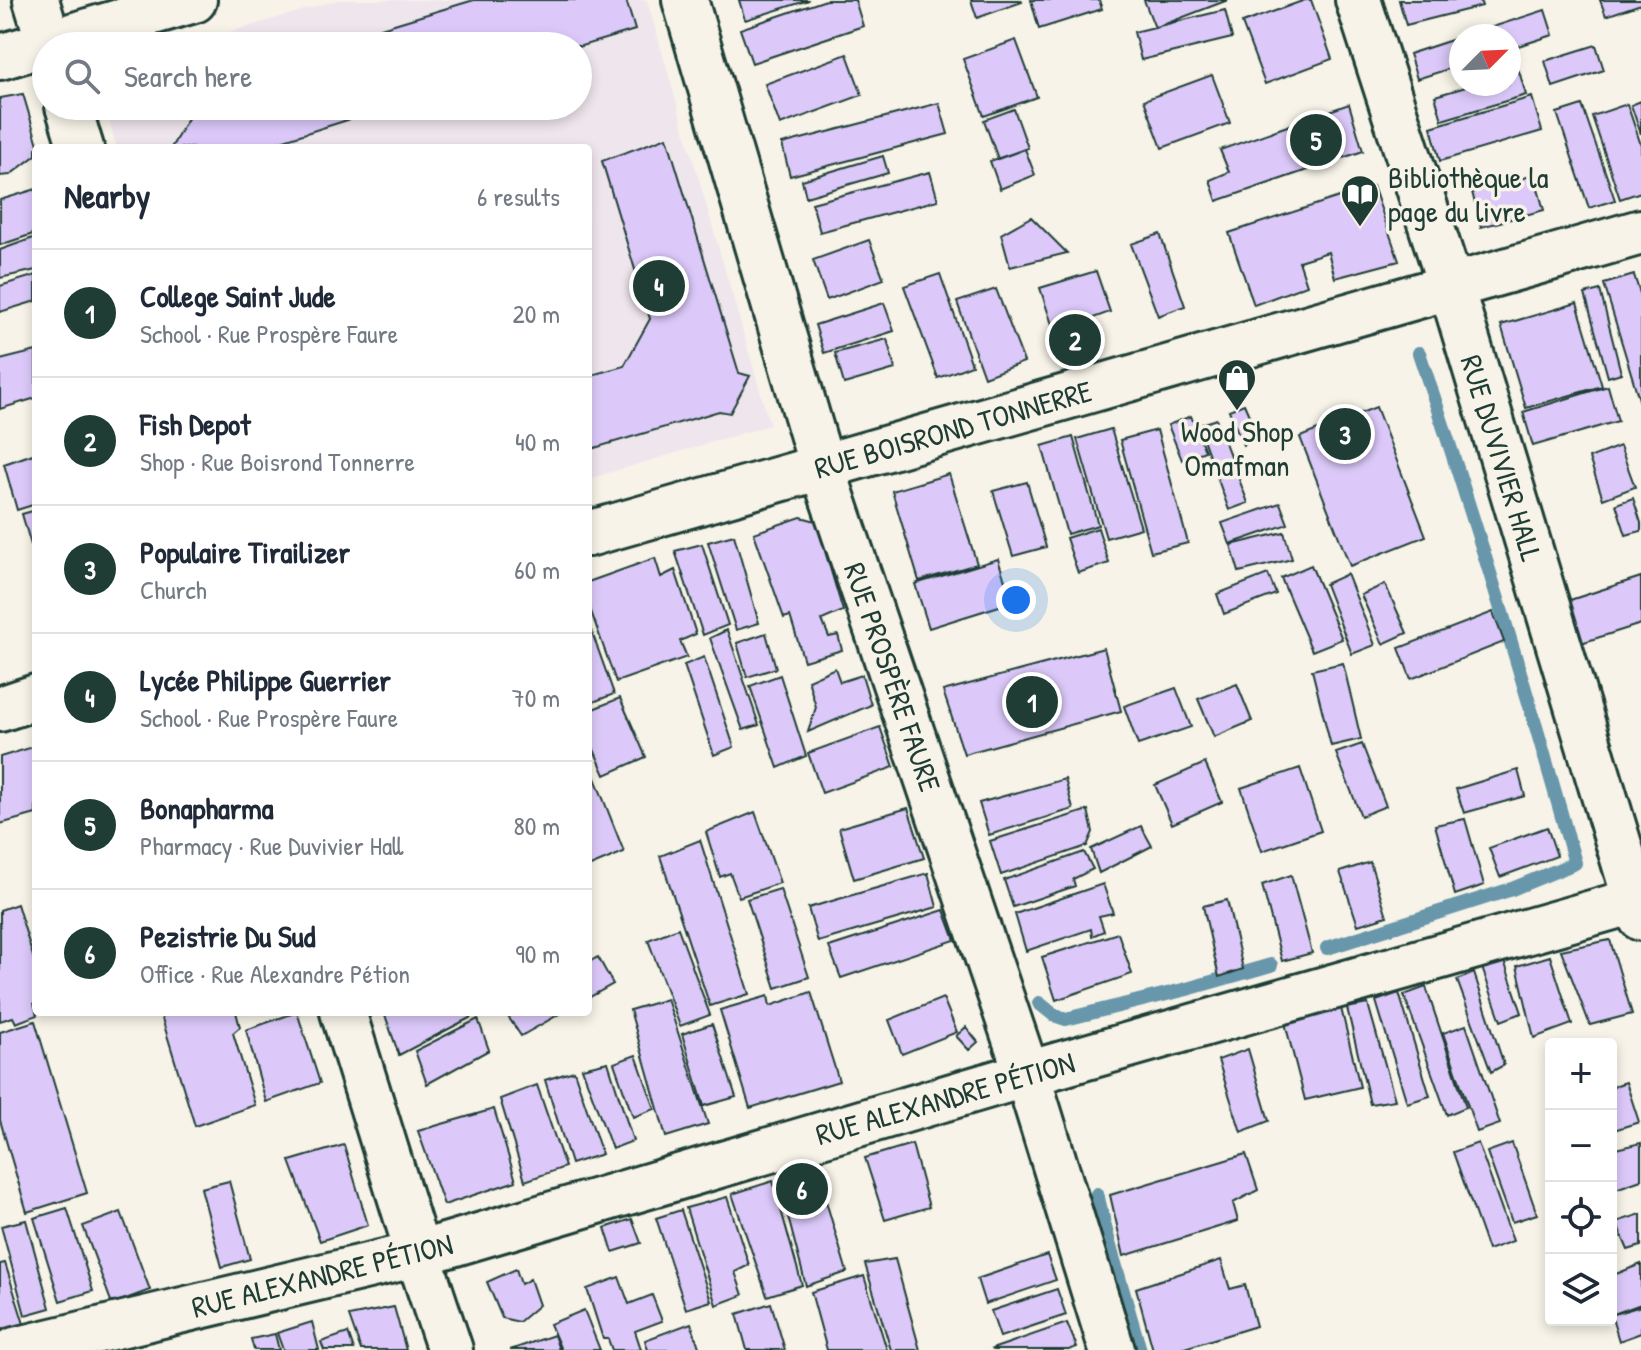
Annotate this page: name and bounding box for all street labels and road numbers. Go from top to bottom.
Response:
street label: RUE DUVIVIER HALL [1452,350,1552,566]
street label: RUE BOISROND TONNERRE [810,370,1096,488]
street label: RUE PROSPÈRE FAURE [835,557,951,797]
street label: RUE ALEXANDRE PÉTION [811,1042,1079,1154]
street label: RUE ALEXANDRE PÉTION [187,1223,457,1327]

